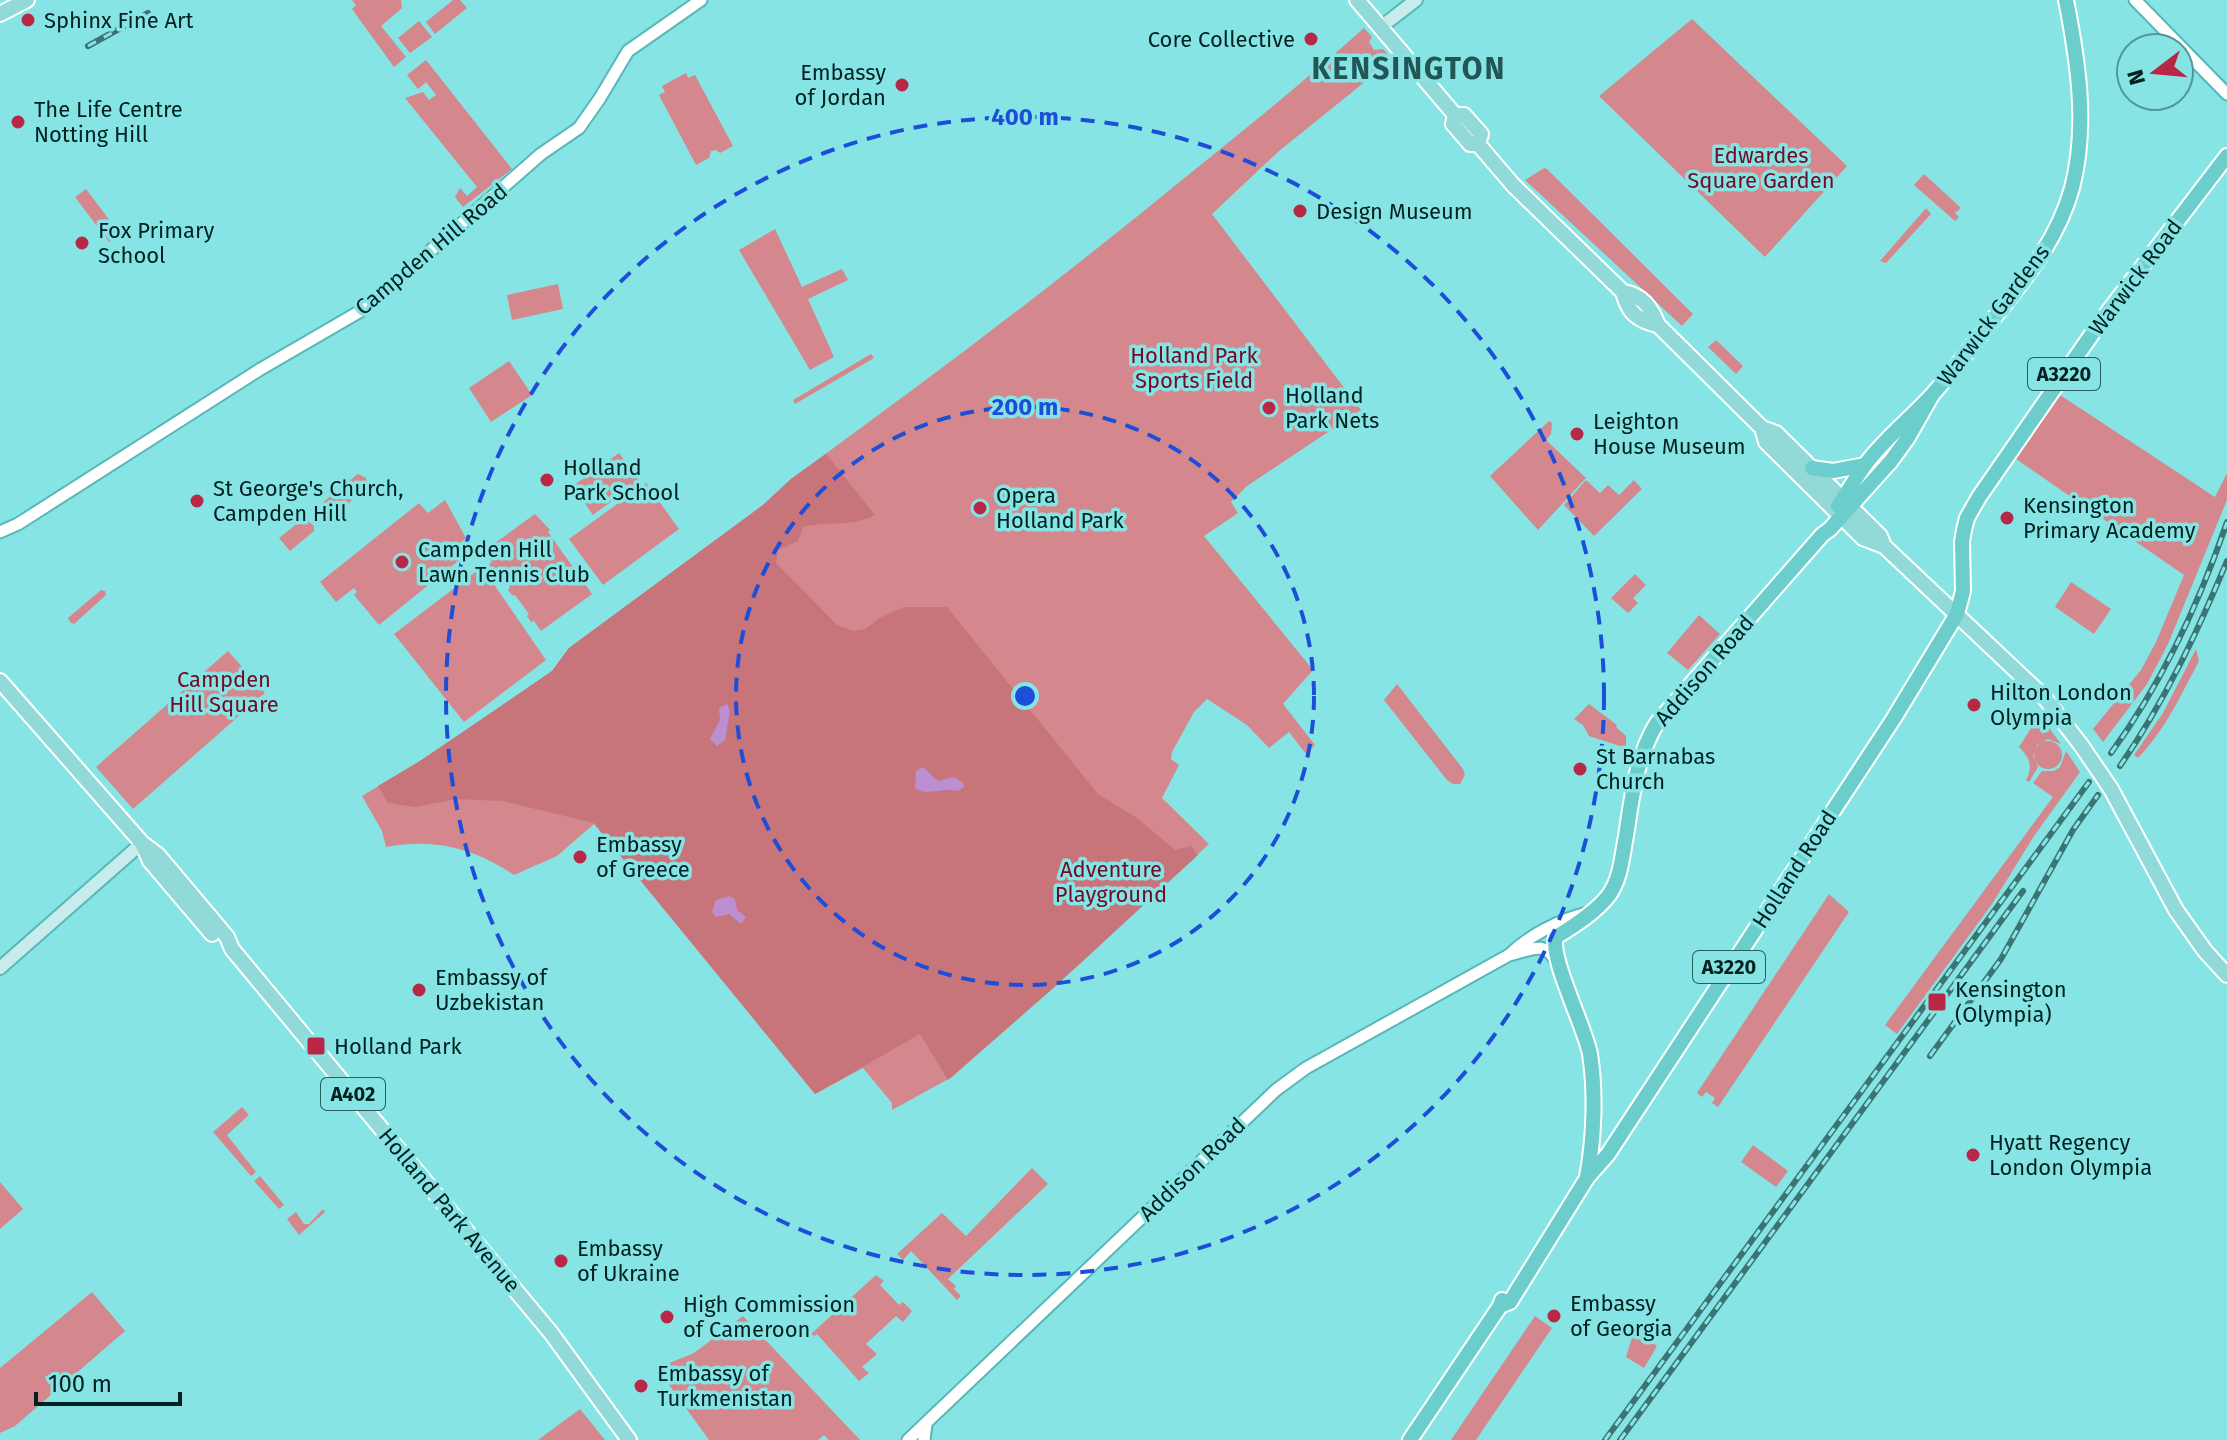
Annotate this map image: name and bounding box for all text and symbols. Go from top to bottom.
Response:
place label: Sphinx Fine Art [44,7,194,34]
marker: Sphinx Fine Art [19,11,37,29]
place label: Core Collective [1148,26,1295,53]
marker: Core Collective [1302,30,1320,48]
north arrow [2115,32,2195,112]
district label: KENSINGTON [1312,51,1506,87]
place label: Embassy of Jordan [795,59,886,111]
text: N [2121,67,2151,88]
marker: Embassy of Jordan [893,76,911,94]
place label: The Life Centre Notting Hill [34,96,183,148]
text: 400 m [991,103,1059,131]
marker: The Life Centre Notting Hill [9,113,27,131]
park label: Edwardes Square Garden [1687,142,1835,194]
street label: Campden Hill Road [350,178,513,321]
place label: Design Museum [1316,198,1473,225]
marker: Design Museum [1291,202,1309,220]
street label: Warwick Road [2083,214,2188,341]
place label: Fox Primary School [98,217,215,269]
marker: Fox Primary School [73,234,91,252]
street label: Warwick Gardens [1932,239,2055,391]
park label: Holland Park Sports Field [1130,342,1259,394]
road number: A3220 [2028,358,2100,390]
place label: Holland Park Nets [1285,382,1379,434]
text: 200 m [992,393,1058,421]
marker: Holland Park Nets [1260,399,1278,417]
place label: Leighton House Museum [1593,408,1746,460]
marker: Leighton House Museum [1568,425,1586,443]
place label: Holland Park School [563,454,680,506]
marker: Holland Park School [538,471,556,489]
place label: St George's Church, Campden Hill [213,475,404,527]
place label: Opera Holland Park [996,482,1124,534]
marker: St George's Church, Campden Hill [188,492,206,510]
place label: Kensington Primary Academy [2023,492,2196,544]
marker: Opera Holland Park [971,499,989,517]
marker: Kensington Primary Academy [1998,509,2016,527]
place label: Campden Hill Lawn Tennis Club [418,536,590,588]
marker: Campden Hill Lawn Tennis Club [393,553,411,571]
street label: Addison Road [1649,610,1760,731]
park label: Campden Hill Square [169,666,279,718]
place label: Hilton London Olympia [1990,679,2132,731]
centre of rings [1011,682,1039,710]
marker: Hilton London Olympia [1965,696,1983,714]
place label: St Barnabas Church [1596,743,1715,795]
marker: St Barnabas Church [1571,760,1589,778]
street label: Holland Road [1746,805,1843,933]
place label: Embassy of Greece [596,831,690,883]
marker: Embassy of Greece [571,848,589,866]
park label: Adventure Playground [1055,856,1167,908]
road number: A3220 [1693,951,1765,983]
place label: Embassy of Uzbekistan [435,964,548,1016]
place label: Kensington (Olympia) [1955,976,2067,1028]
marker: Embassy of Uzbekistan [410,981,428,999]
marker: Kensington (Olympia) [1926,991,1948,1013]
place label: Holland Park [334,1033,462,1060]
marker: Holland Park [305,1035,327,1057]
road number: A402 [321,1078,385,1110]
street label: Addison Road [1133,1112,1251,1227]
street label: Holland Park Avenue [373,1123,526,1298]
place label: Hyatt Regency London Olympia [1989,1129,2152,1181]
marker: Hyatt Regency London Olympia [1964,1146,1982,1164]
place label: Embassy of Ukraine [577,1235,680,1287]
marker: Embassy of Ukraine [552,1252,570,1270]
place label: Embassy of Georgia [1570,1290,1673,1342]
place label: High Commission of Cameroon [683,1291,855,1343]
marker: Embassy of Georgia [1545,1307,1563,1325]
marker: High Commission of Cameroon [658,1308,676,1326]
scale bar [36,1356,180,1406]
place label: Embassy of Turkmenistan [657,1360,793,1412]
text: 100 m [48,1370,112,1398]
marker: Embassy of Turkmenistan [632,1377,650,1395]

